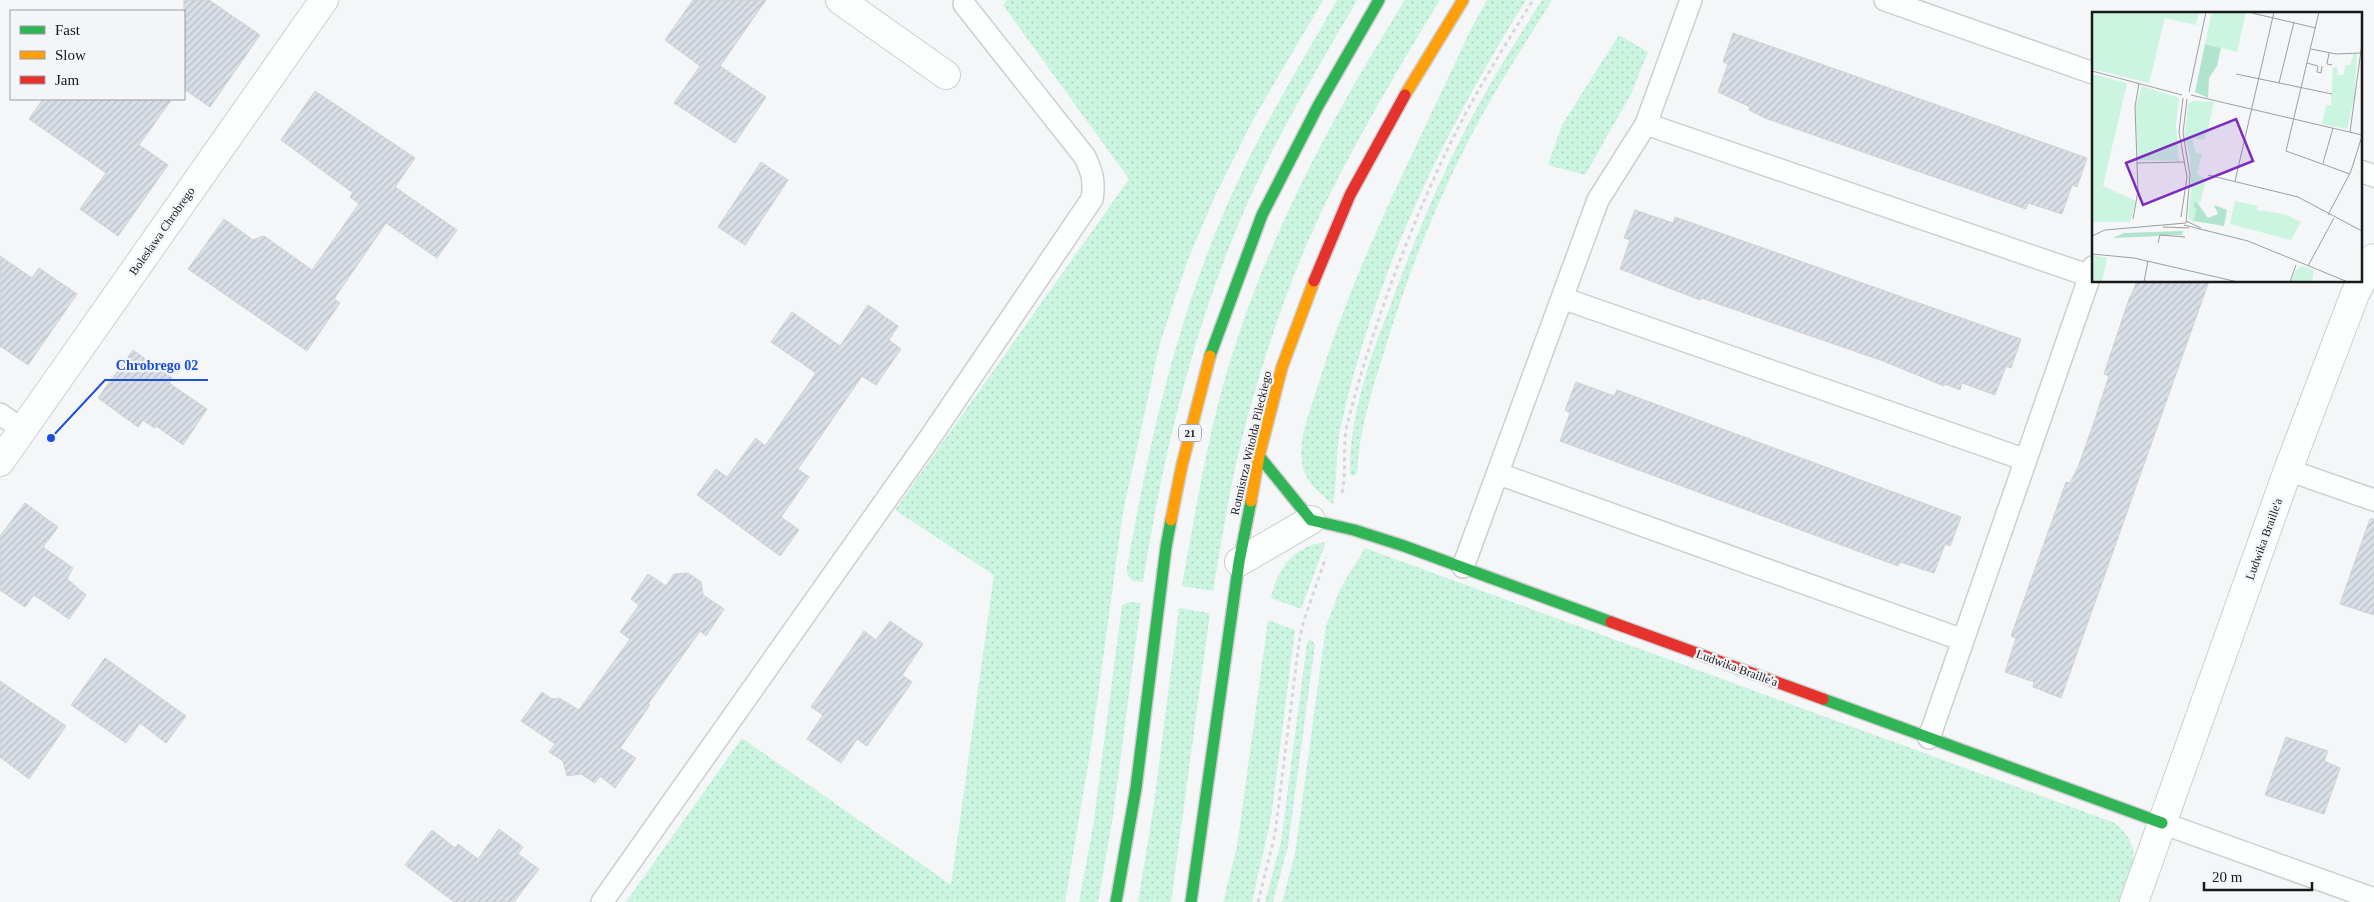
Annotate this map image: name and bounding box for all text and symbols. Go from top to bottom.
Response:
legend [10,10,185,100]
inset map [2092,12,2362,282]
text: Fast [55,22,81,38]
text: Slow [55,47,86,63]
text: Jam [55,72,79,88]
street label: Bolesława Chrobrego [126,184,198,278]
callout: Chrobrego 02 [105,351,208,380]
text: Chrobrego 02 [116,358,198,373]
street label: Rotmistrza Witolda Pileckiego [1228,370,1274,516]
road number: 21 [1179,424,1201,442]
street label: Ludwika Braille'a [2243,496,2285,582]
street label: Ludwika Braille'a [1694,647,1780,689]
scale bar [2204,860,2312,892]
text: 20 m [2212,869,2243,885]

